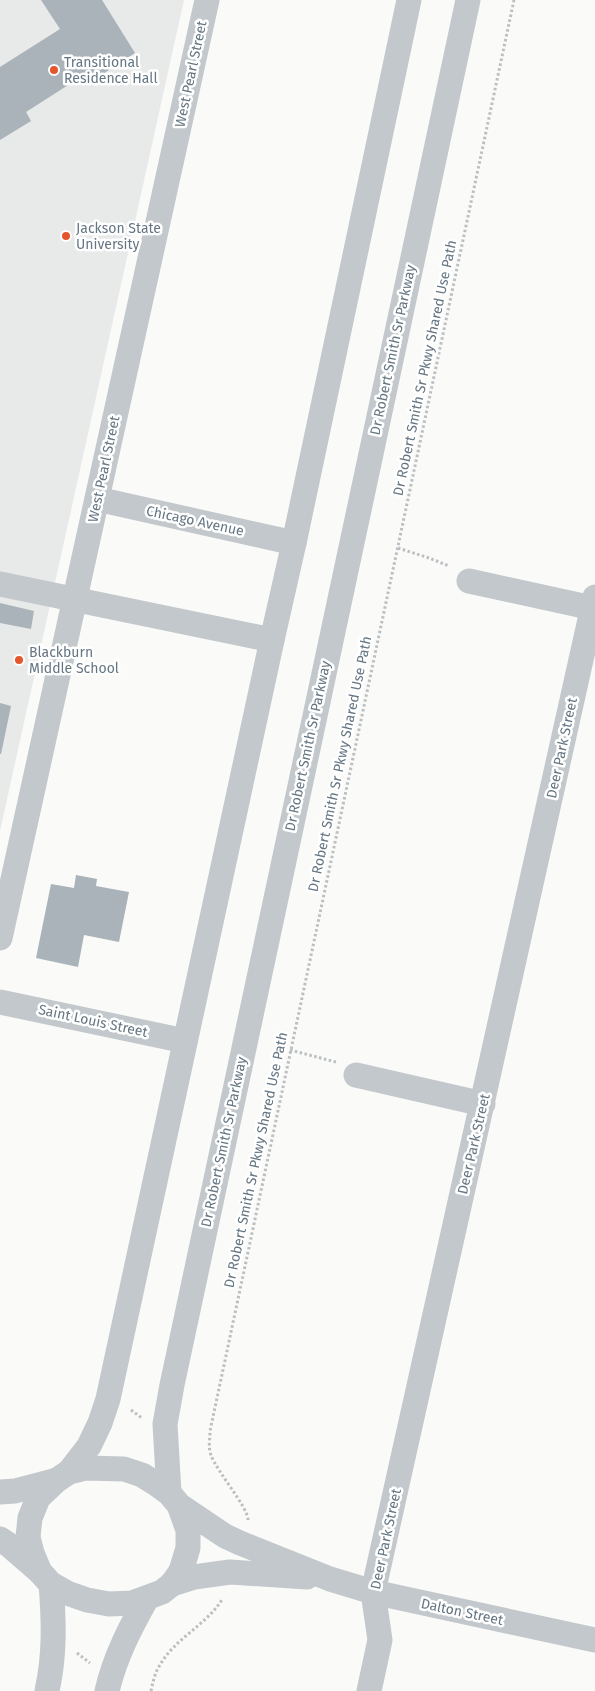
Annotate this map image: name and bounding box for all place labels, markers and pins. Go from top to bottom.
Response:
place label: Transitional Residence Hall [64,54,158,87]
marker: Transitional Residence Hall [48,64,60,76]
place label: Jackson State University [76,220,161,253]
marker: Jackson State University [60,230,72,242]
place label: Blackburn Middle School [29,644,119,677]
marker: Blackburn Middle School [13,654,25,666]

